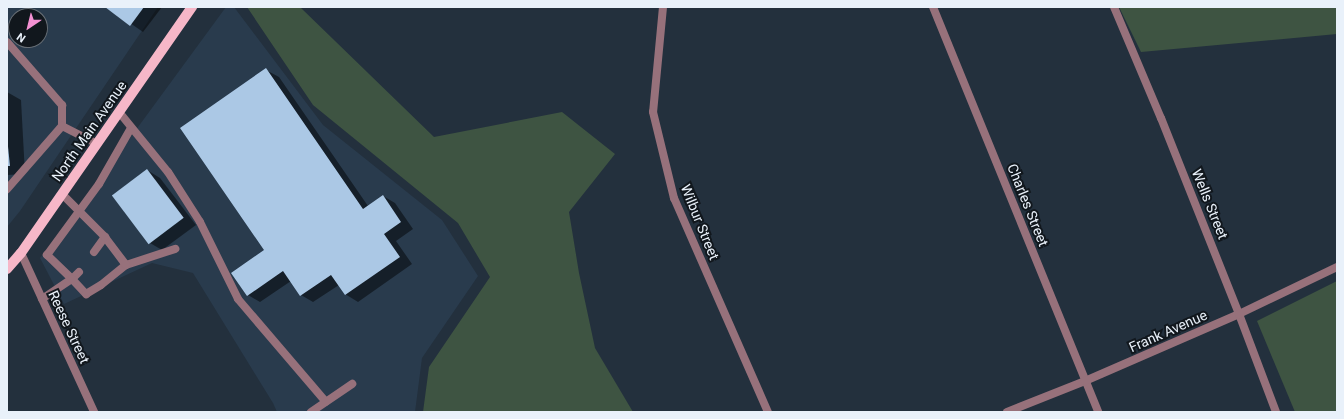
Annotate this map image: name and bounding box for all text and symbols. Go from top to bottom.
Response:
north arrow [8,8,48,48]
text: N [15,30,28,45]
street label: North Main Avenue [48,77,130,185]
street label: Charles Street [1004,161,1052,249]
street label: Wells Street [1188,167,1232,241]
street label: Wilbur Street [677,182,723,262]
street label: Reese Street [45,288,93,366]
street label: Frank Avenue [1126,306,1210,356]

